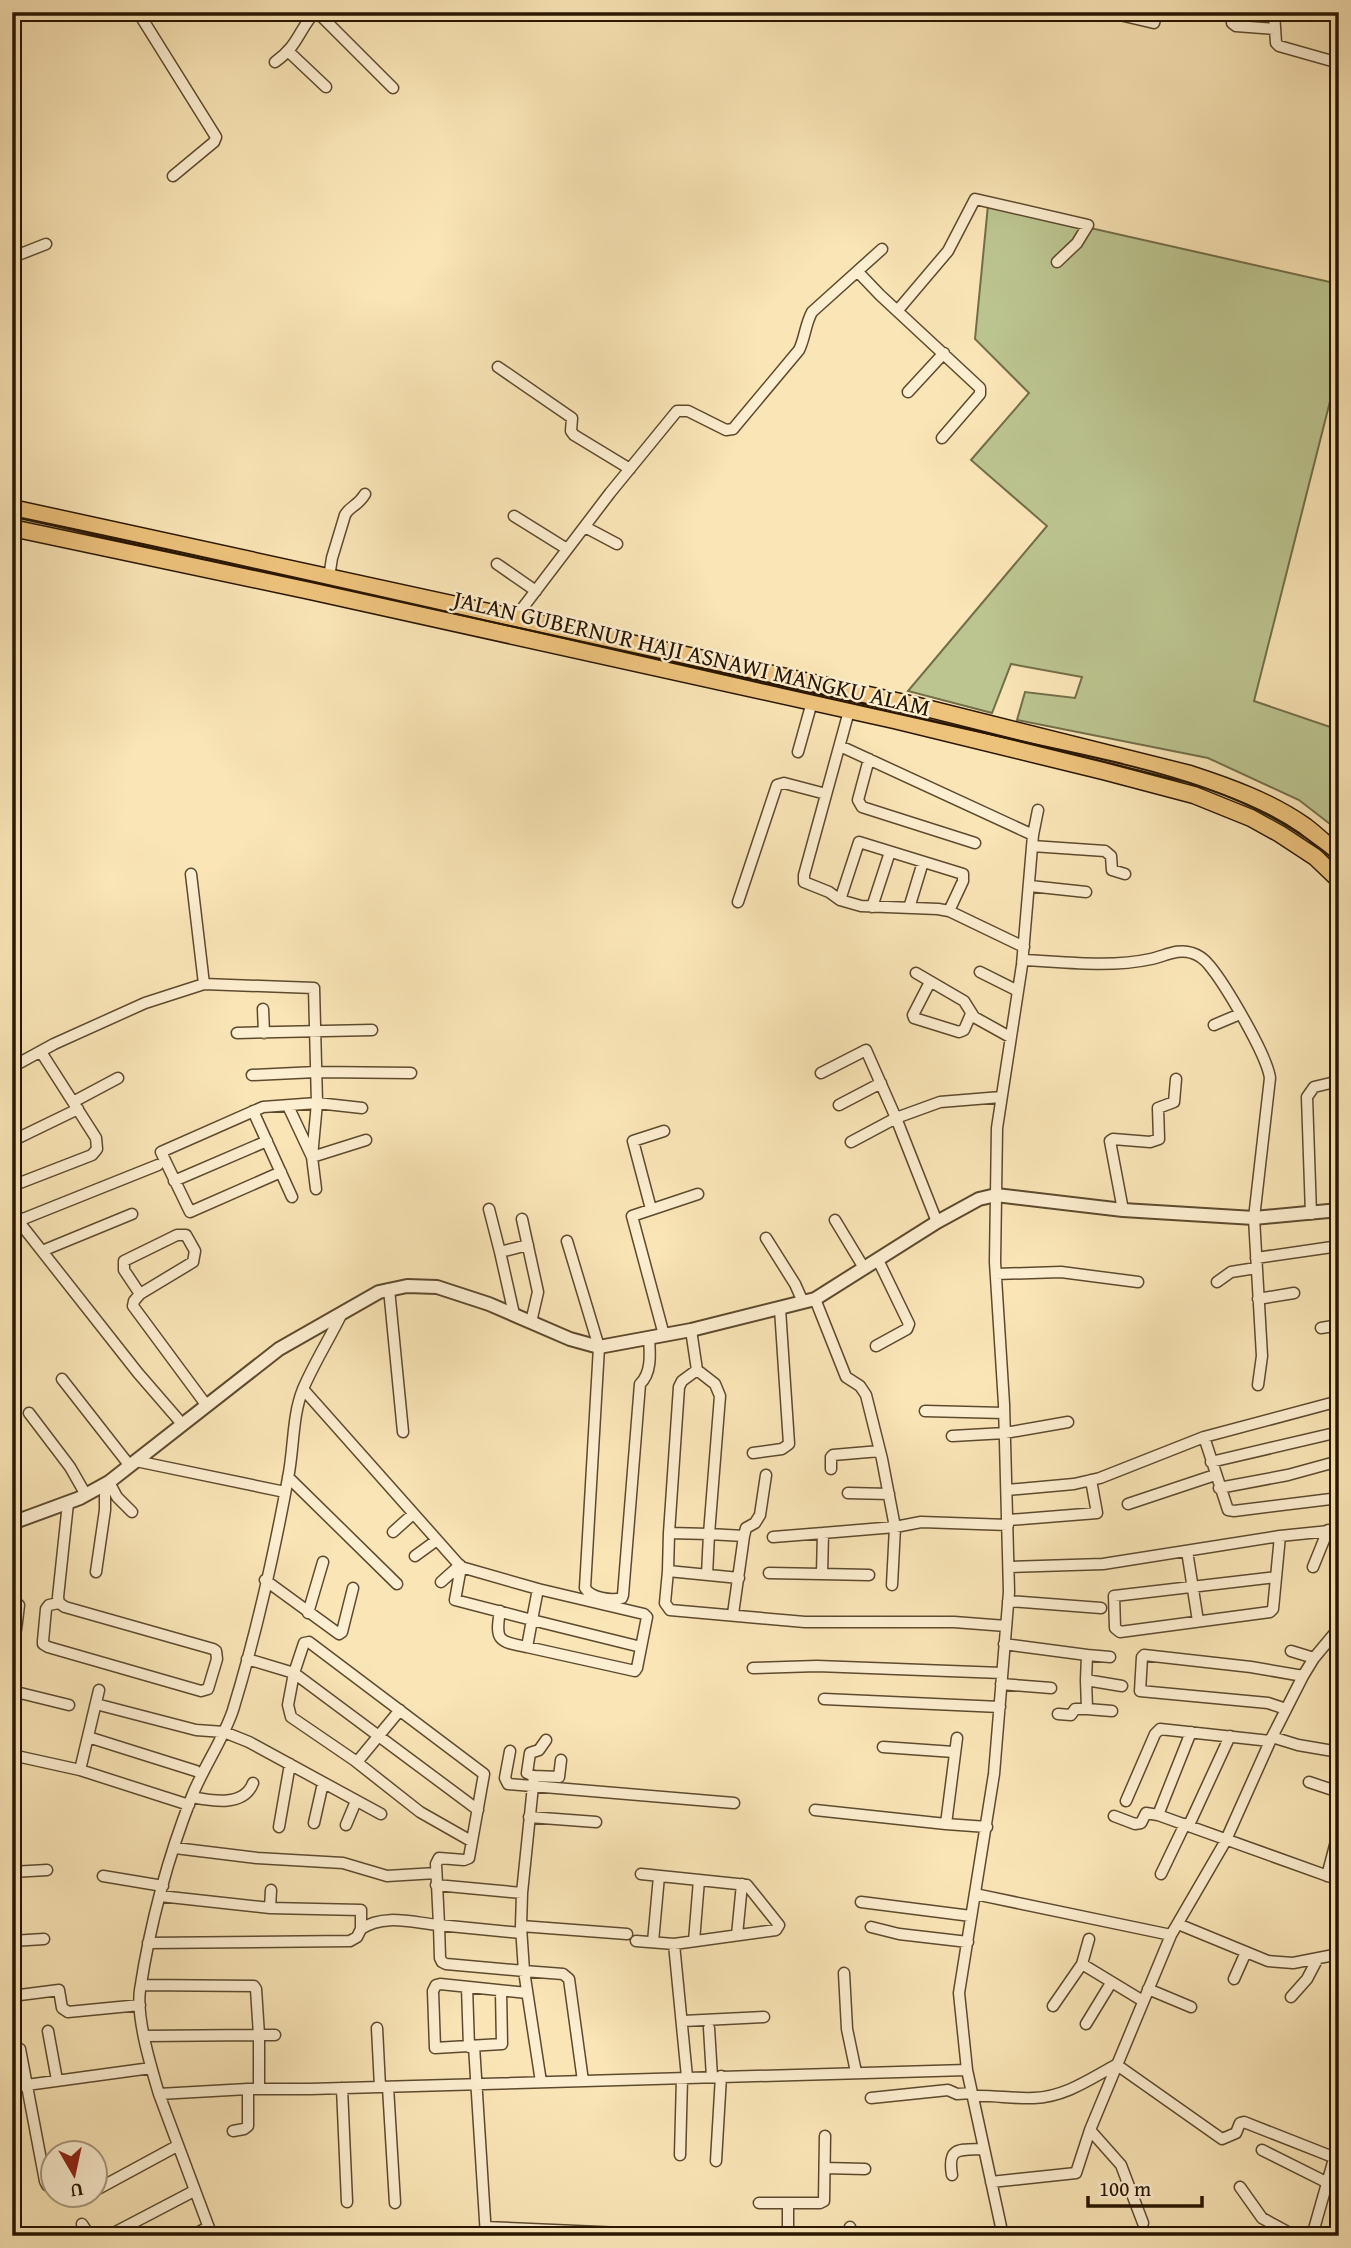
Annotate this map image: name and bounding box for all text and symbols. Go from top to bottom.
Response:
street label: JALAN GUBERNUR HAJI ASNAWI MANGKU ALAM [447,580,934,725]
north arrow [38,2140,108,2210]
scale bar [1088,2164,1202,2208]
text: 100 m [1099,2173,1151,2204]
text: U [68,2176,85,2206]

